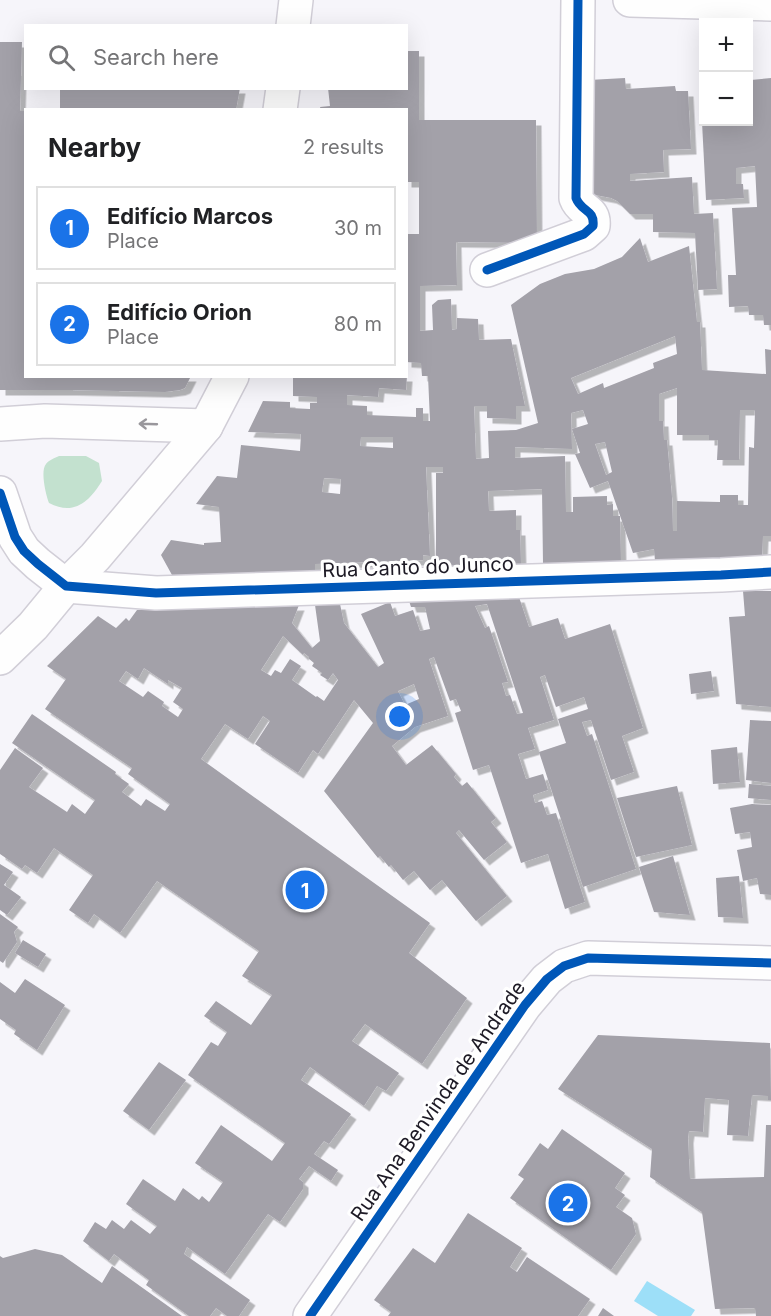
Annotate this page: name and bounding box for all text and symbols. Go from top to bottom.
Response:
map controls [699,18,753,126]
button: + [699,18,753,72]
search box [24,24,408,90]
icon: search [45,41,78,74]
text: Search here [93,44,219,70]
button: − [699,72,753,126]
text: Nearby [48,132,141,163]
text: 2 results [303,135,384,159]
text: Edifício Marcos [107,203,273,229]
text: 1 [65,216,74,240]
text: 30 m [334,216,382,240]
text: Place [107,229,159,253]
text: Edifício Orion [107,299,252,325]
text: 2 [63,312,76,336]
text: 80 m [334,312,382,336]
text: Place [107,325,159,349]
one-way arrow [138,419,158,430]
street label: Rua Canto do Junco [322,552,514,582]
your location [385,702,414,731]
pin: 1 [286,868,324,912]
street label: Rua Ana Benvinda de Andrade [346,976,530,1226]
pin: 2 [548,1180,588,1226]

